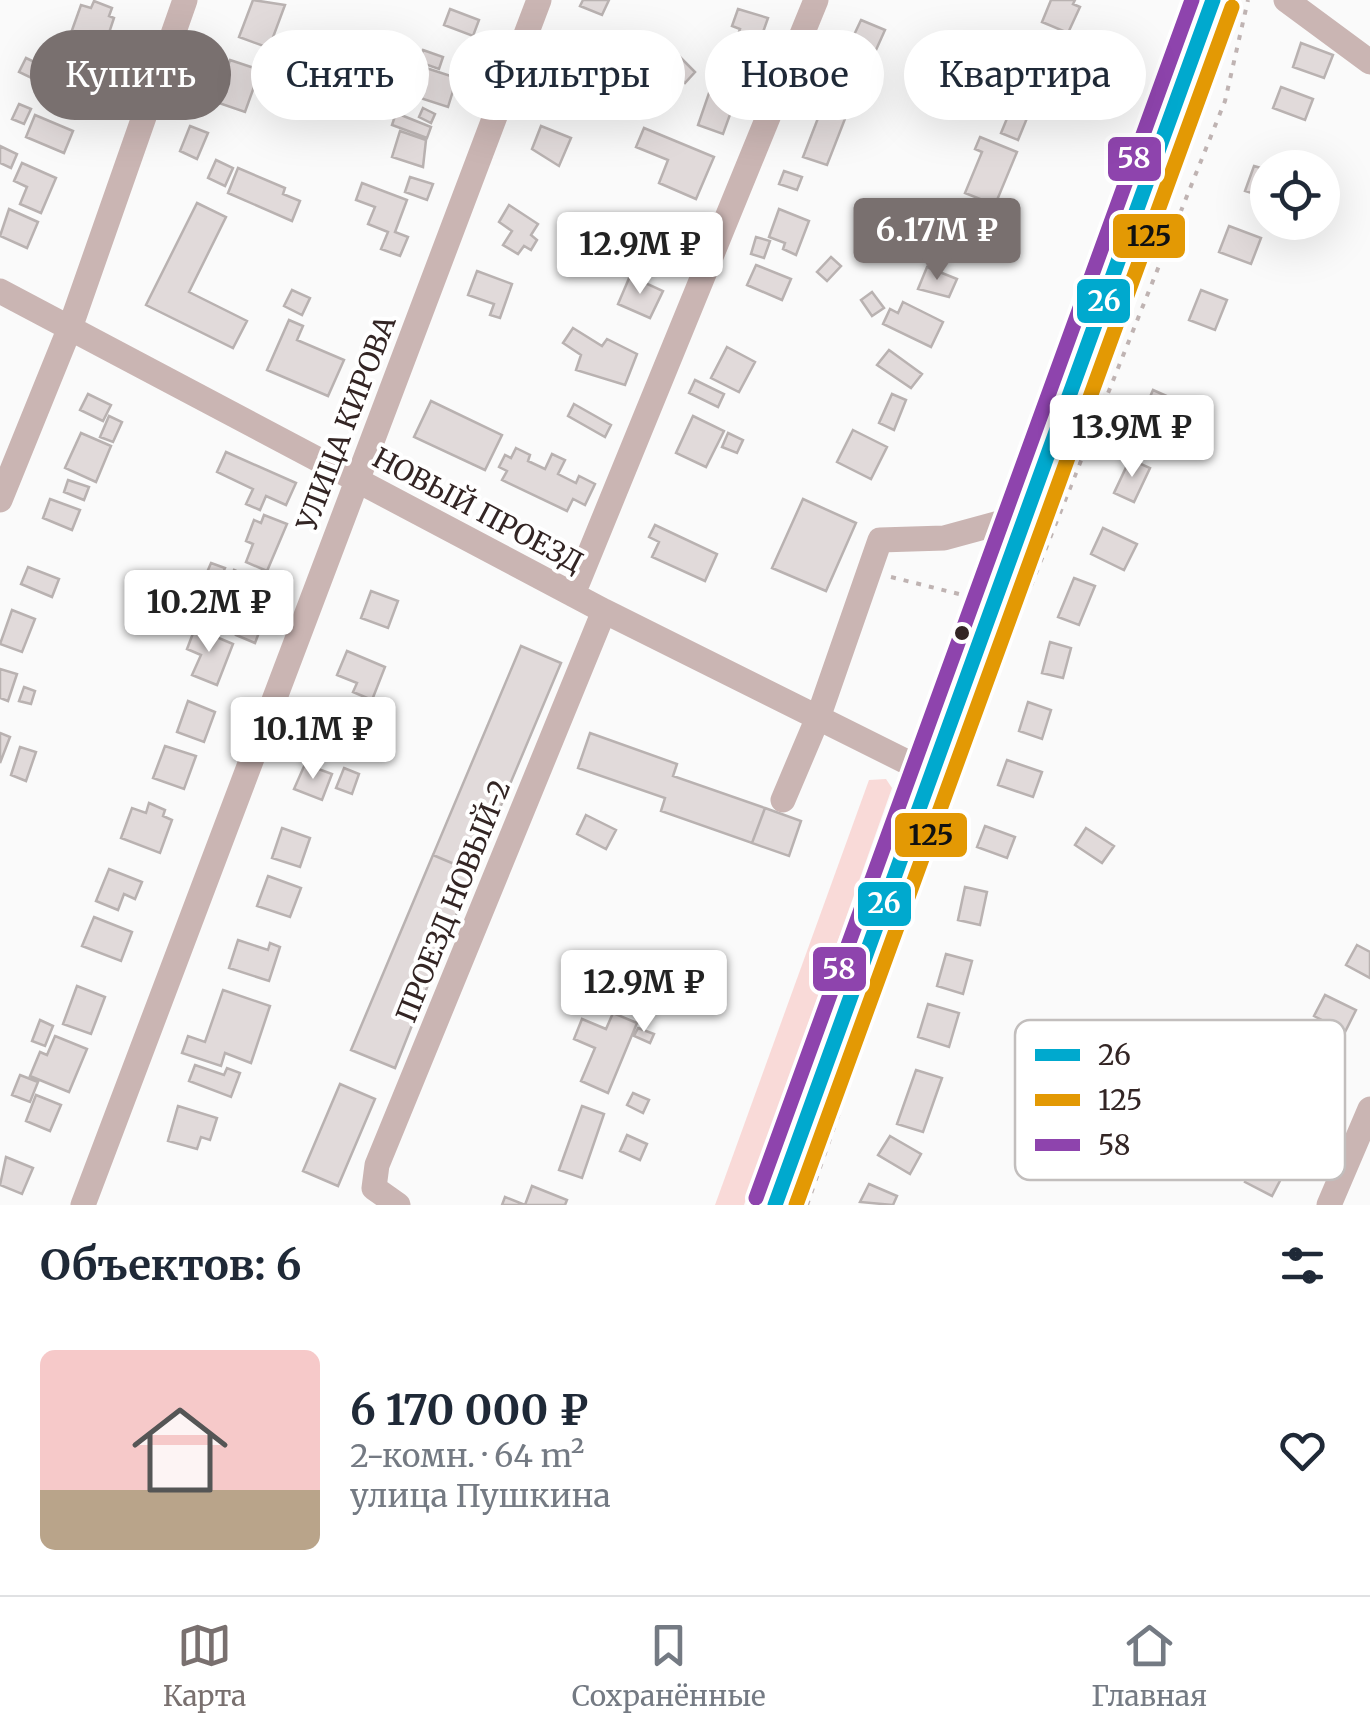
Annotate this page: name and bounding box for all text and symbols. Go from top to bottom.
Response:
chip: Купить [30,30,231,120]
chip: Снять [251,30,429,120]
chip: Фильтры [449,30,685,120]
chip: Новое [705,30,884,120]
chip: Квартира [904,30,1146,120]
line badge: 58 [1106,135,1163,183]
text: 58 [1117,140,1151,176]
map controls [1250,150,1340,240]
button: locate [1250,150,1340,240]
pin: 6.17M ₽ [845,198,1029,283]
text: 6.17M ₽ [876,210,998,250]
pin: 12.9M ₽ [548,212,732,297]
line badge: 125 [1111,212,1187,260]
text: 125 [1127,218,1171,254]
text: 12.9M ₽ [579,224,701,264]
line badge: 26 [1075,277,1132,325]
text: 26 [1087,283,1121,319]
street label: УЛИЦА КИРОВА [288,310,404,536]
pin: 13.9M ₽ [1040,395,1224,480]
text: 13.9M ₽ [1072,407,1192,447]
street label: НОВЫЙ ПРОЕЗД [367,439,589,581]
pin: 10.2M ₽ [117,570,301,655]
text: 10.2M ₽ [146,582,272,622]
unlabelled marker [952,623,972,643]
pin: 10.1M ₽ [221,697,405,782]
text: 10.1M ₽ [253,709,373,749]
street label: ПРОЕЗД НОВЫЙ-2 [388,775,518,1027]
line badge: 125 [893,811,969,859]
text: 125 [909,817,953,853]
line badge: 26 [856,880,913,928]
text: 26 [867,885,901,921]
line badge: 58 [811,945,868,993]
pin: 12.9M ₽ [552,950,736,1035]
text: 58 [822,951,856,987]
text: 12.9M ₽ [583,962,705,1002]
legend [1015,1020,1345,1180]
text: 26 [1098,1037,1131,1073]
text: 125 [1098,1082,1142,1118]
text: 58 [1098,1127,1130,1163]
icon: filters [1275,1238,1330,1293]
text: Объектов: 6 [40,1239,302,1291]
text: 6 170 000 ₽ [350,1384,588,1436]
icon: home [120,1390,240,1510]
icon: heart [1275,1423,1330,1478]
text: 2-комн. · 64 m² [350,1436,584,1476]
text: улица Пушкина [350,1476,611,1516]
tab: Карта [163,1618,246,1714]
tab: Сохранённые [572,1618,766,1714]
tab: Главная [1091,1618,1207,1714]

